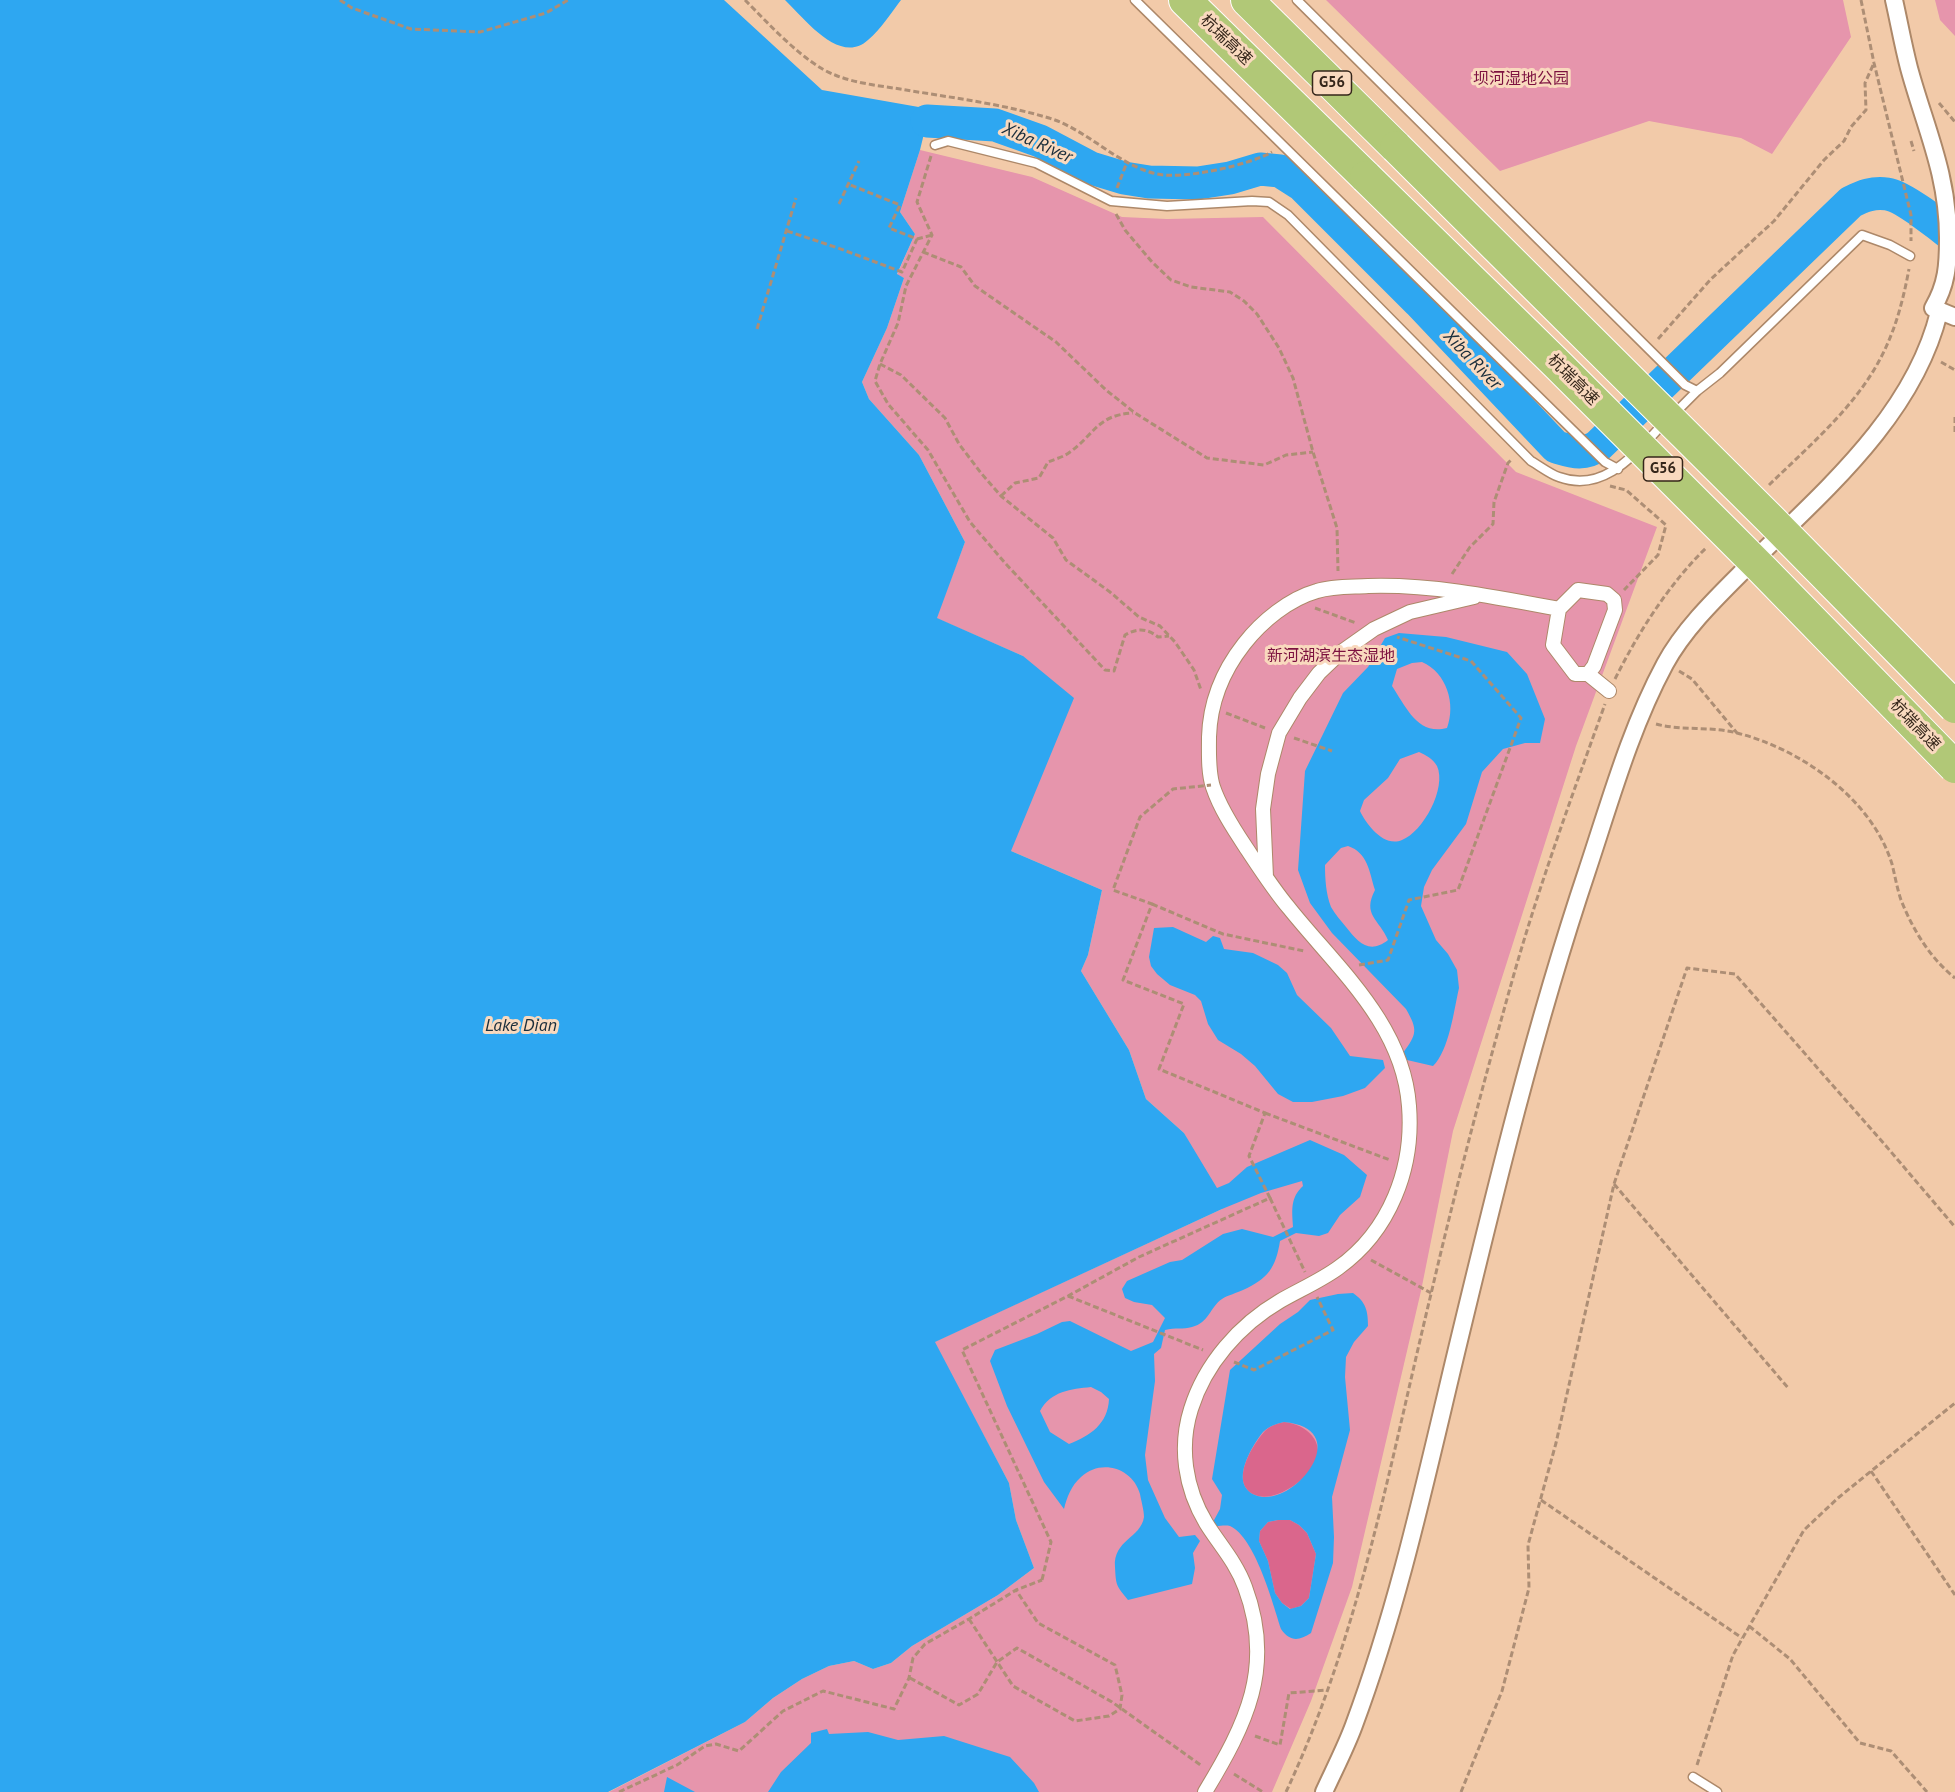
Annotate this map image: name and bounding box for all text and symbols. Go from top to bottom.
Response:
street label: 杭瑞高速 [1196,11,1256,69]
park label: 坝河湿地公园 [1473,69,1569,89]
road number: G56 [1312,71,1352,95]
water label: Xiba River [999,118,1075,168]
water label: Xiba River [1438,326,1506,394]
street label: 杭瑞高速 [1544,351,1602,409]
road number: G56 [1644,457,1682,481]
park label: 新河湖滨生态湿地 [1267,646,1395,666]
street label: 杭瑞高速 [1886,695,1944,755]
water label: Lake Dian [485,1015,557,1037]

